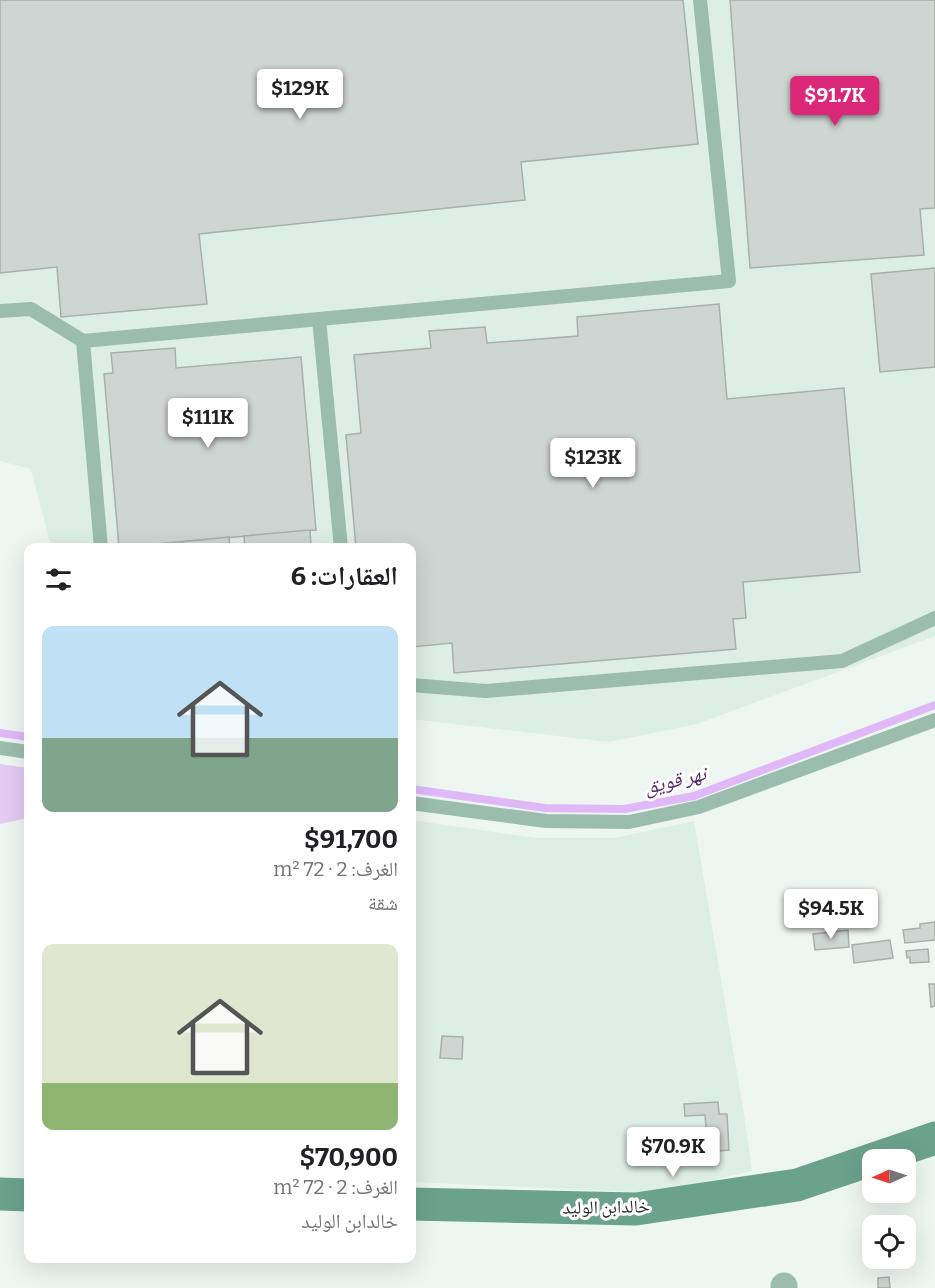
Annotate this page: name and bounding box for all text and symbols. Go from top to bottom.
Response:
pin: $129K [258,69,342,120]
text: $129K [271,76,329,100]
pin: $91.7K [786,76,884,127]
text: $91.7K [804,83,866,107]
pin: $111K [166,398,250,449]
text: $111K [182,405,234,429]
pin: $123K [551,438,635,489]
text: $123K [564,445,622,469]
text: العقارات: 6 [291,561,398,592]
icon: filters [42,563,75,596]
icon: home [166,665,274,773]
water label: نهر قويق [642,760,711,800]
text: $91,700 [304,824,398,855]
text: الغرف: 2 · 72 m² [273,857,398,881]
pin: $94.5K [782,889,880,940]
text: شقة [368,891,398,915]
text: $94.5K [798,896,864,920]
icon: home [166,983,274,1091]
pin: $70.9K [624,1127,722,1178]
text: $70.9K [641,1134,705,1158]
text: $70,900 [300,1142,398,1173]
north arrow [862,1149,916,1203]
map controls [862,1149,916,1269]
text: الغرف: 2 · 72 m² [273,1175,398,1199]
street label: خالدابن الوليد [562,1195,650,1219]
text: خالدابن الوليد [301,1209,398,1233]
button: locate [862,1215,916,1269]

